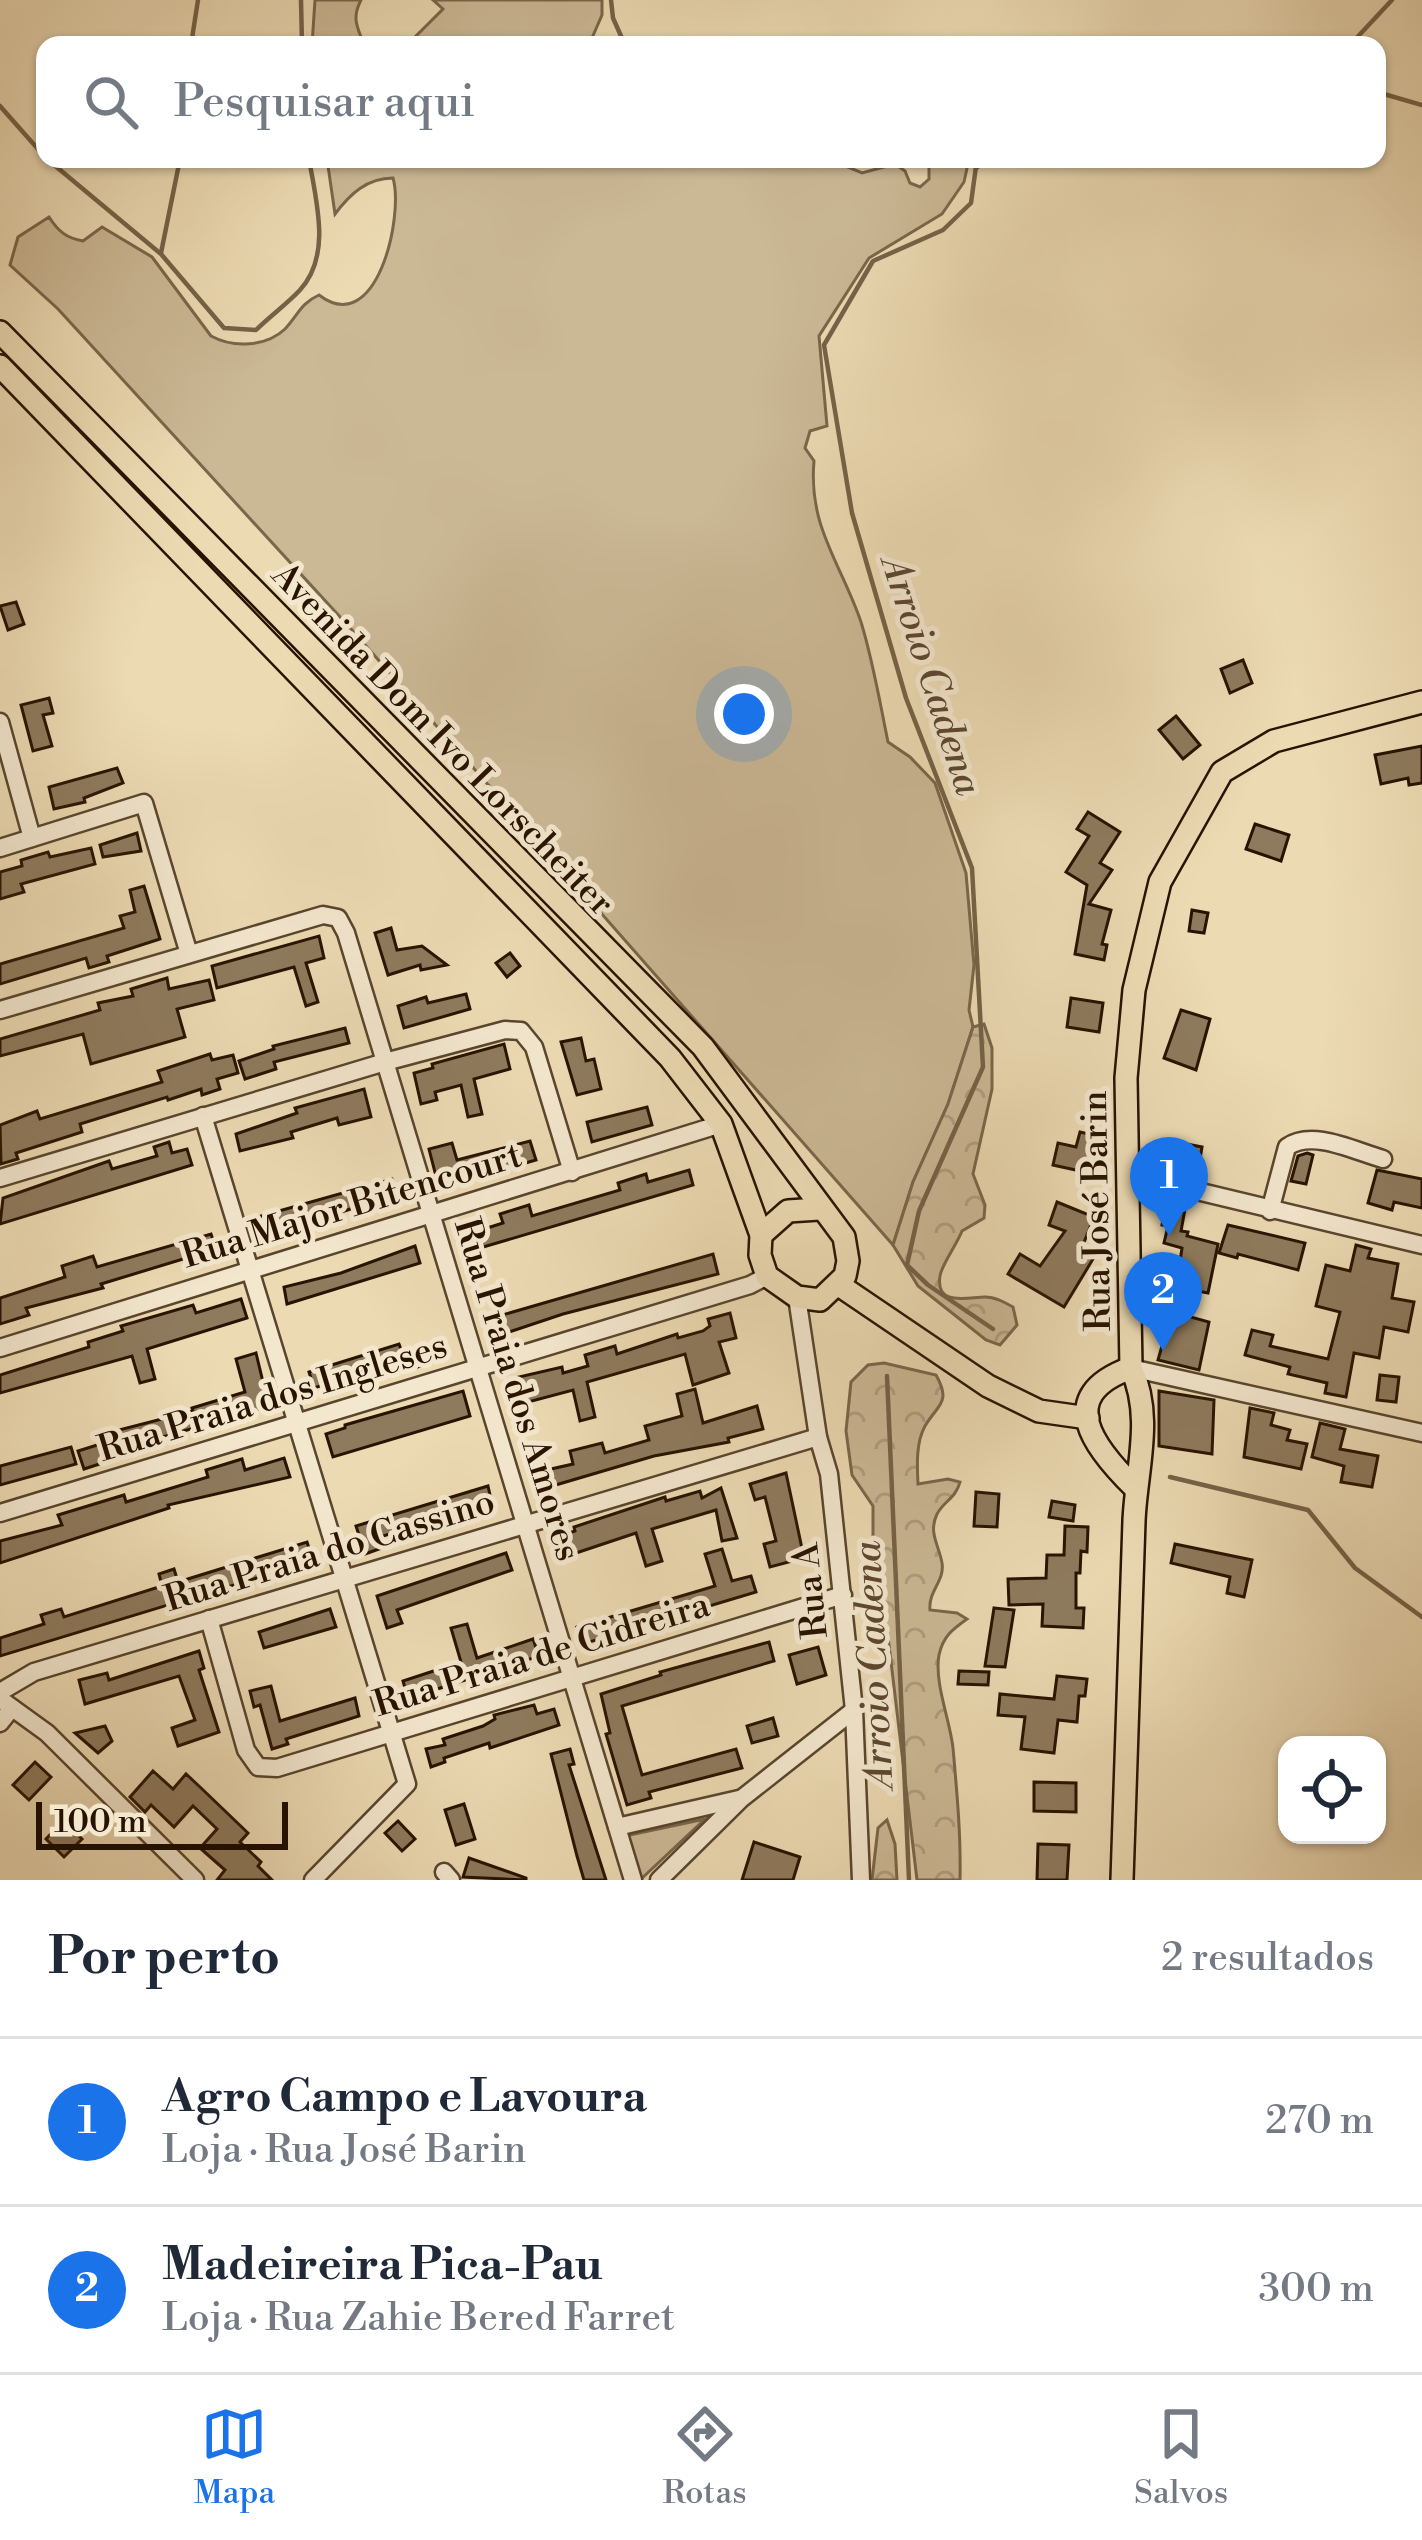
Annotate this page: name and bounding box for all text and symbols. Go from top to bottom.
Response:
search box [36,36,1386,168]
icon: search [78,69,144,135]
text: Pesquisar aqui [174,74,475,131]
water label: Arroio Cadena [868,546,992,802]
street label: Avenida Dom Ivo Lorscheiter [261,553,623,926]
your location [714,684,774,744]
street label: Rua José Barin [1073,1090,1122,1332]
street label: Rua Major Bitencourt [176,1133,527,1280]
pin: 1 [1130,1137,1208,1236]
street label: Rua Praia dos Amores [443,1213,590,1567]
pin: 2 [1124,1252,1202,1351]
street label: Rua Praia dos Ingleses [93,1324,453,1473]
street label: Rua Praia do Cassino [159,1480,500,1623]
street label: Rua A [784,1539,839,1641]
water label: Arroio Cadena [844,1539,906,1794]
street label: Rua Praia de Cidreira [368,1583,716,1728]
map controls [1278,1736,1386,1844]
button: locate [1278,1736,1386,1844]
scale bar [36,1796,288,1849]
text: 100 m [54,1802,147,1843]
text: Por perto [48,1926,280,1990]
text: 2 resultados [1161,1934,1374,1983]
text: Agro Campo e Lavoura [162,2069,647,2126]
text: 1 [78,2097,96,2146]
text: 270 m [1265,2097,1374,2146]
text: Loja · Rua José Barin [162,2126,526,2175]
text: Madeireira Pica-Pau [162,2237,603,2294]
text: 2 [75,2265,99,2314]
text: 300 m [1259,2265,1374,2314]
text: Loja · Rua Zahie Bered Farret [162,2294,675,2343]
tab: Mapa [194,2401,275,2514]
tab: Rotas [663,2401,747,2514]
tab: Salvos [1134,2401,1228,2514]

